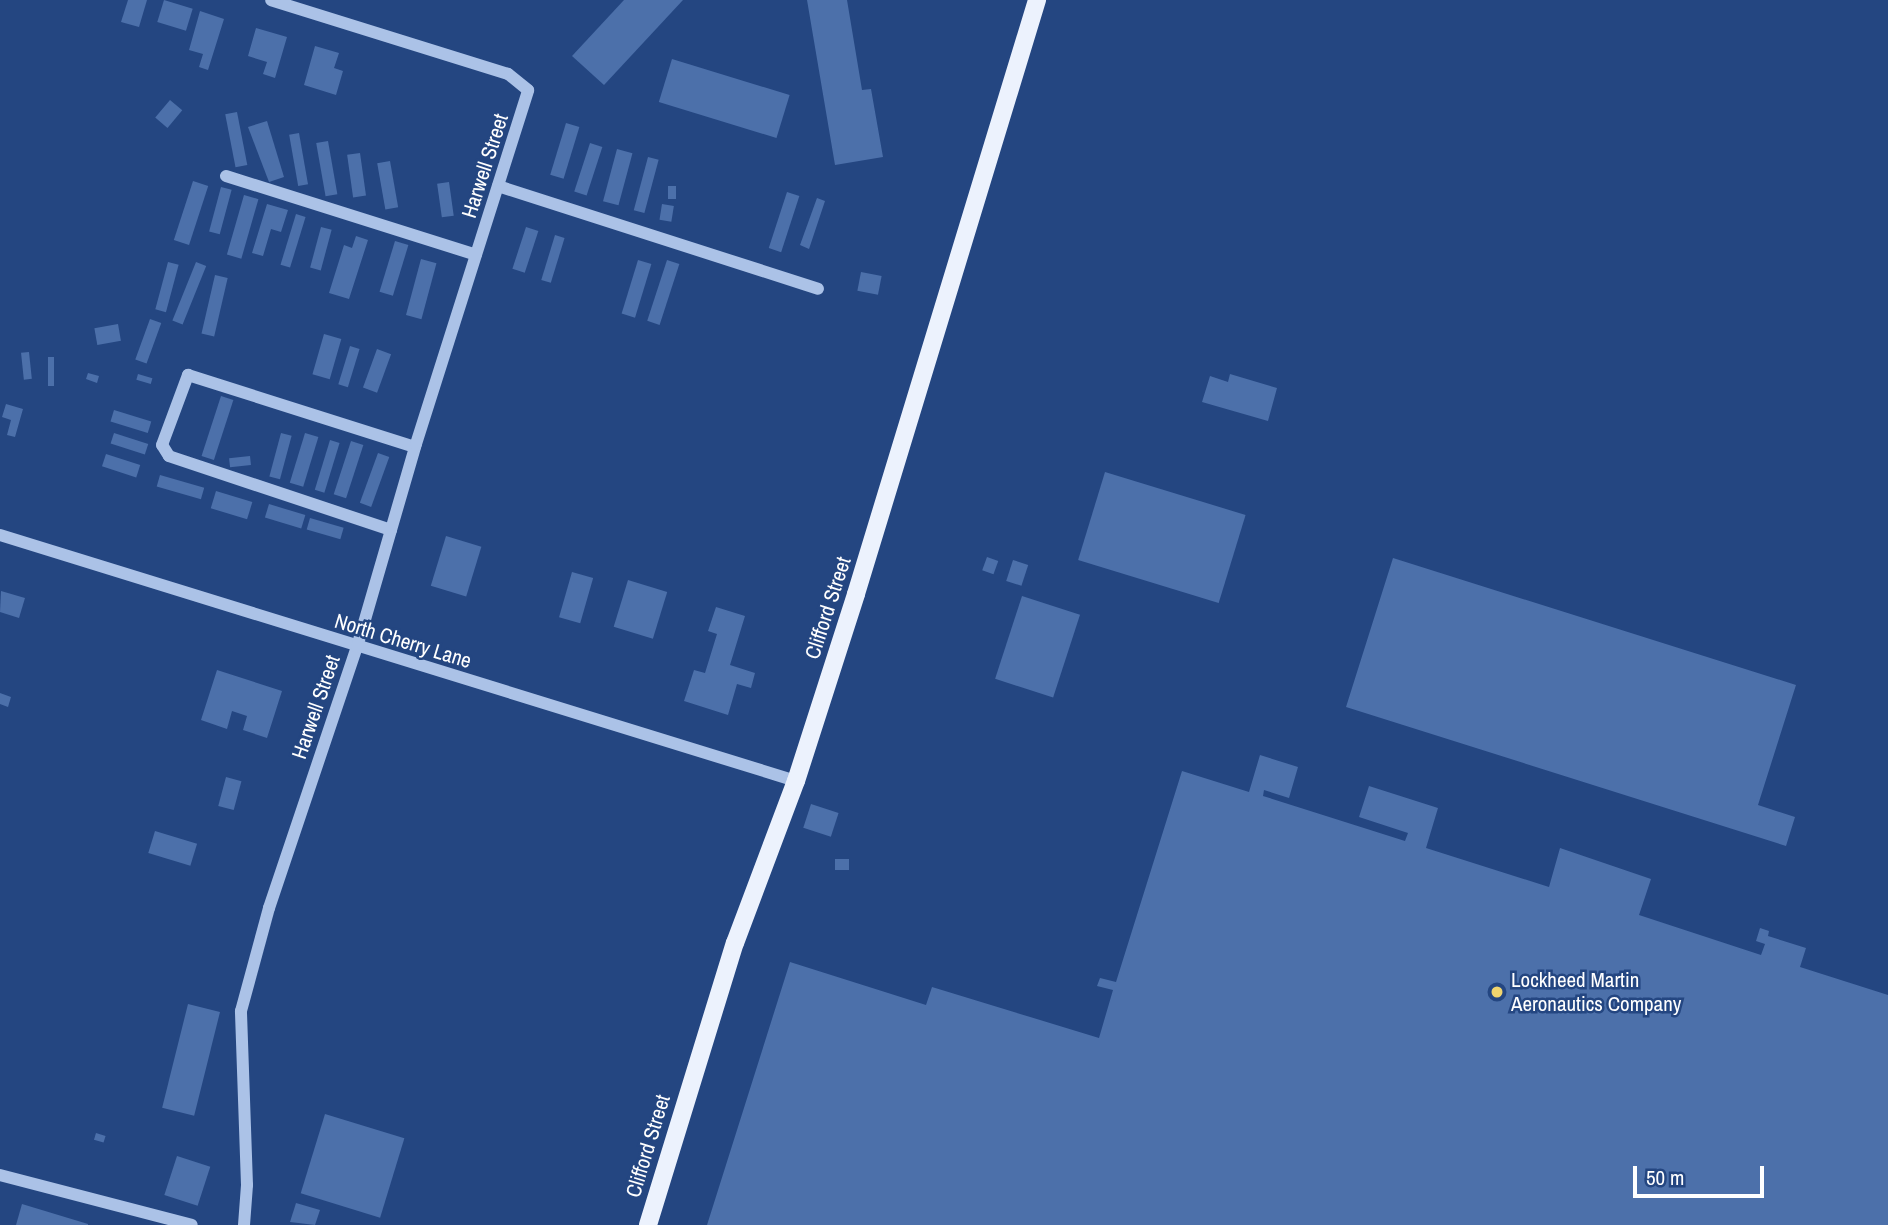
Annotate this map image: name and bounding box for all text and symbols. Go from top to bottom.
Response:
street label: Harwell Street [456,111,514,221]
street label: Clifford Street [800,554,856,662]
street label: North Cherry Lane [332,608,474,674]
street label: Harwell Street [286,652,346,762]
place label: Lockheed Martin Aeronautics Company [1511,967,1681,1017]
marker: Lockheed Martin Aeronautics Company [1489,984,1505,1000]
street label: Clifford Street [620,1092,676,1200]
scale bar [1636,1152,1767,1196]
text: 50 m [1646,1163,1684,1192]

